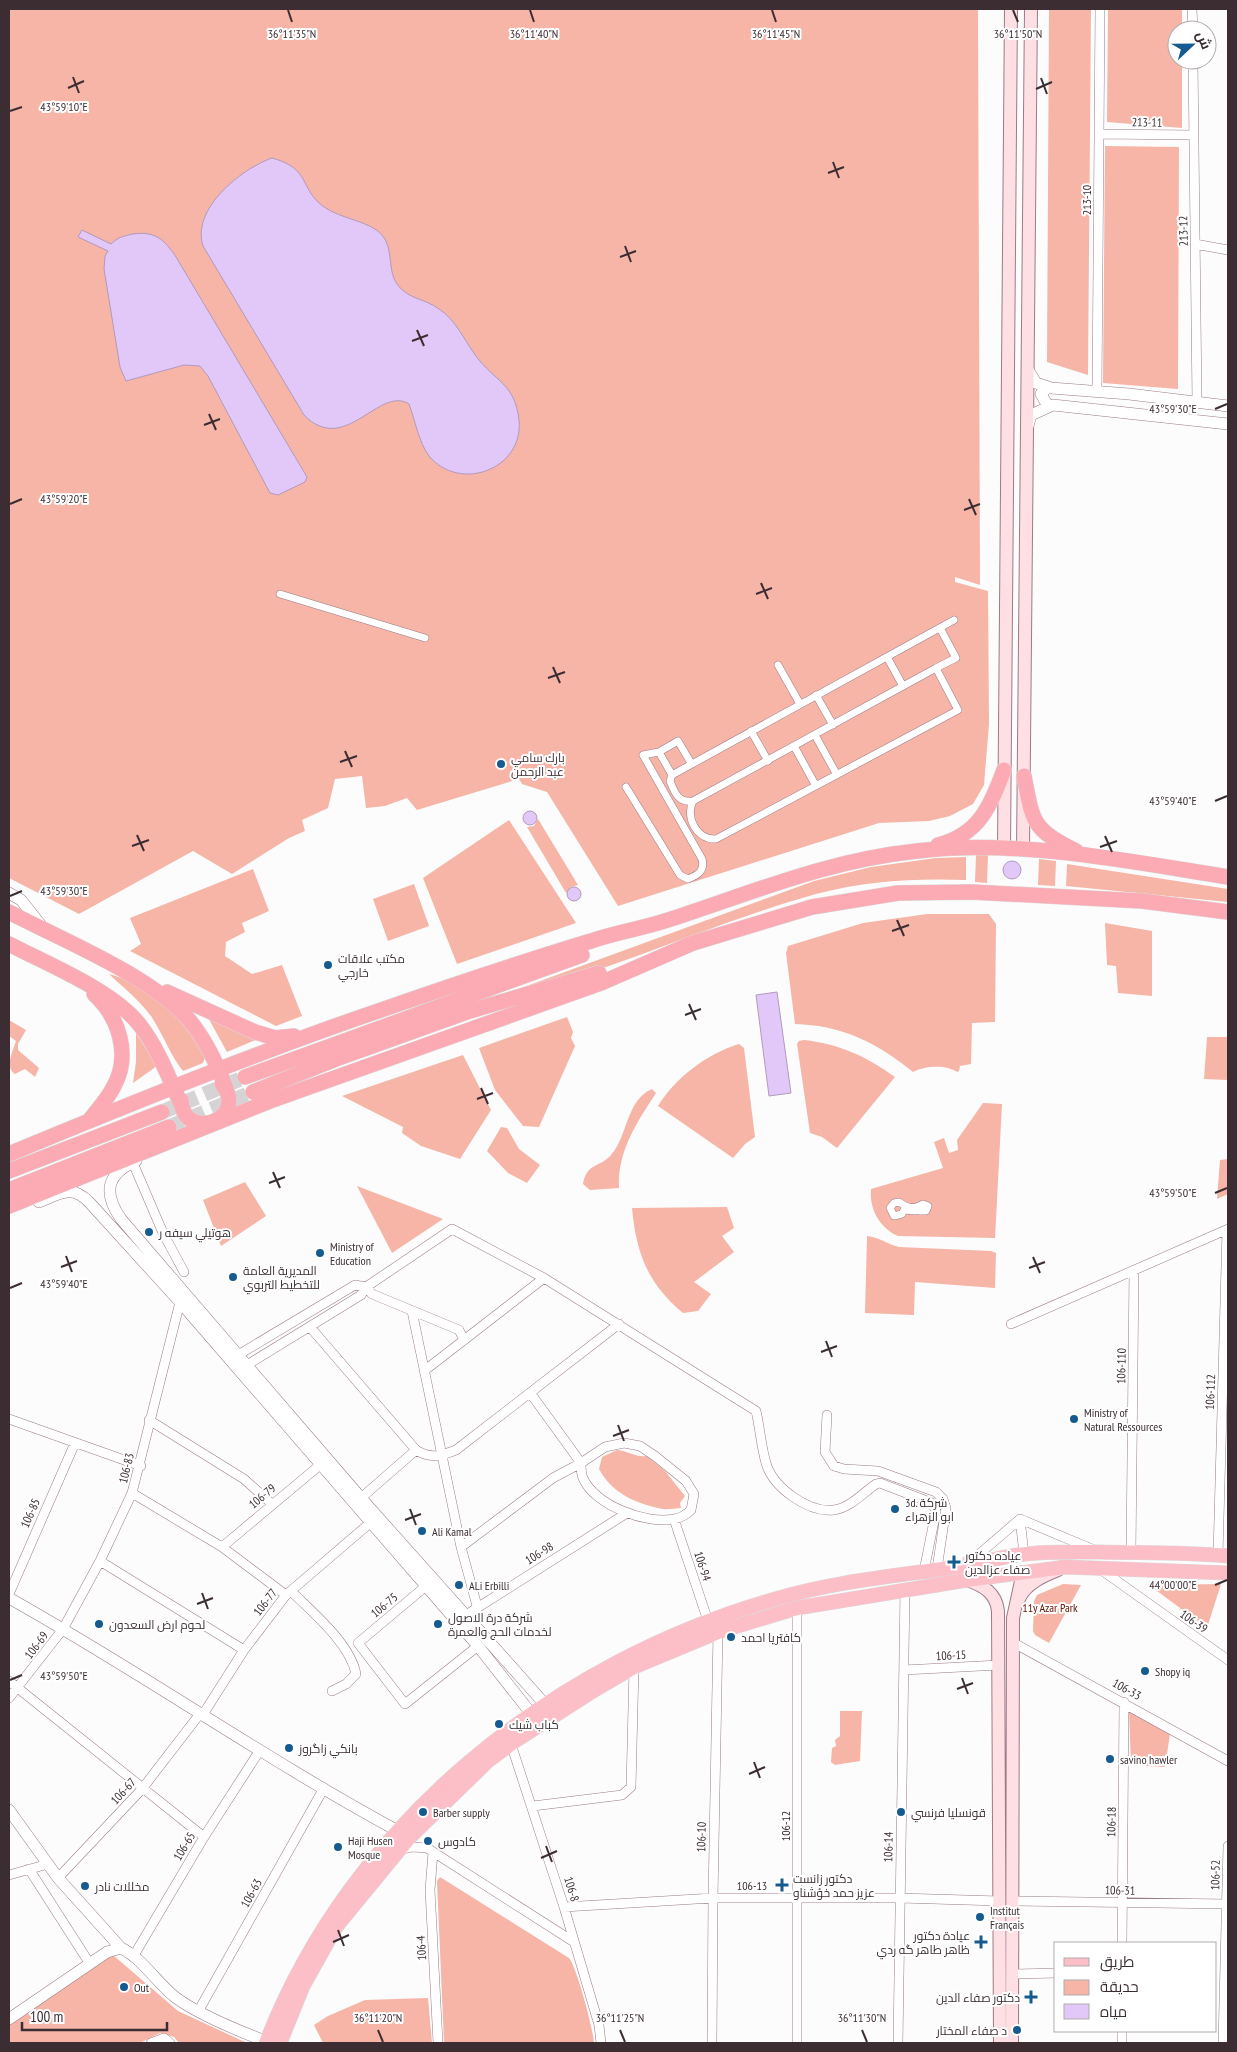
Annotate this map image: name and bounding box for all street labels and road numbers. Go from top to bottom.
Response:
street label: 213-11 [1132,114,1162,130]
street label: 213-10 [1079,185,1094,215]
street label: 213-12 [1175,216,1191,246]
street label: 106-110 [1113,1348,1129,1384]
street label: 106-112 [1202,1374,1218,1410]
street label: 106-83 [115,1451,137,1485]
street label: 106-79 [245,1480,279,1512]
street label: 106-85 [17,1496,43,1530]
street label: 106-98 [522,1539,556,1567]
street label: 106-94 [691,1549,715,1583]
street label: 106-77 [250,1585,280,1619]
street label: 106-75 [367,1589,401,1621]
street label: 106-39 [1177,1606,1211,1636]
street label: 106-69 [21,1628,51,1662]
street label: 106-15 [935,1647,967,1663]
street label: 106-33 [1110,1675,1144,1703]
street label: 106-67 [107,1775,139,1807]
street label: 106-18 [1103,1807,1119,1837]
street label: 106-12 [778,1811,793,1841]
street label: 106-10 [693,1822,709,1852]
street label: 106-65 [170,1829,198,1863]
street label: 106-14 [880,1831,896,1862]
street label: 106-52 [1207,1860,1223,1890]
street label: 106-8 [561,1875,583,1903]
street label: 106-63 [237,1876,265,1910]
street label: 106-13 [737,1878,767,1893]
street label: 106-31 [1105,1882,1135,1898]
street label: 106-4 [413,1934,429,1961]

